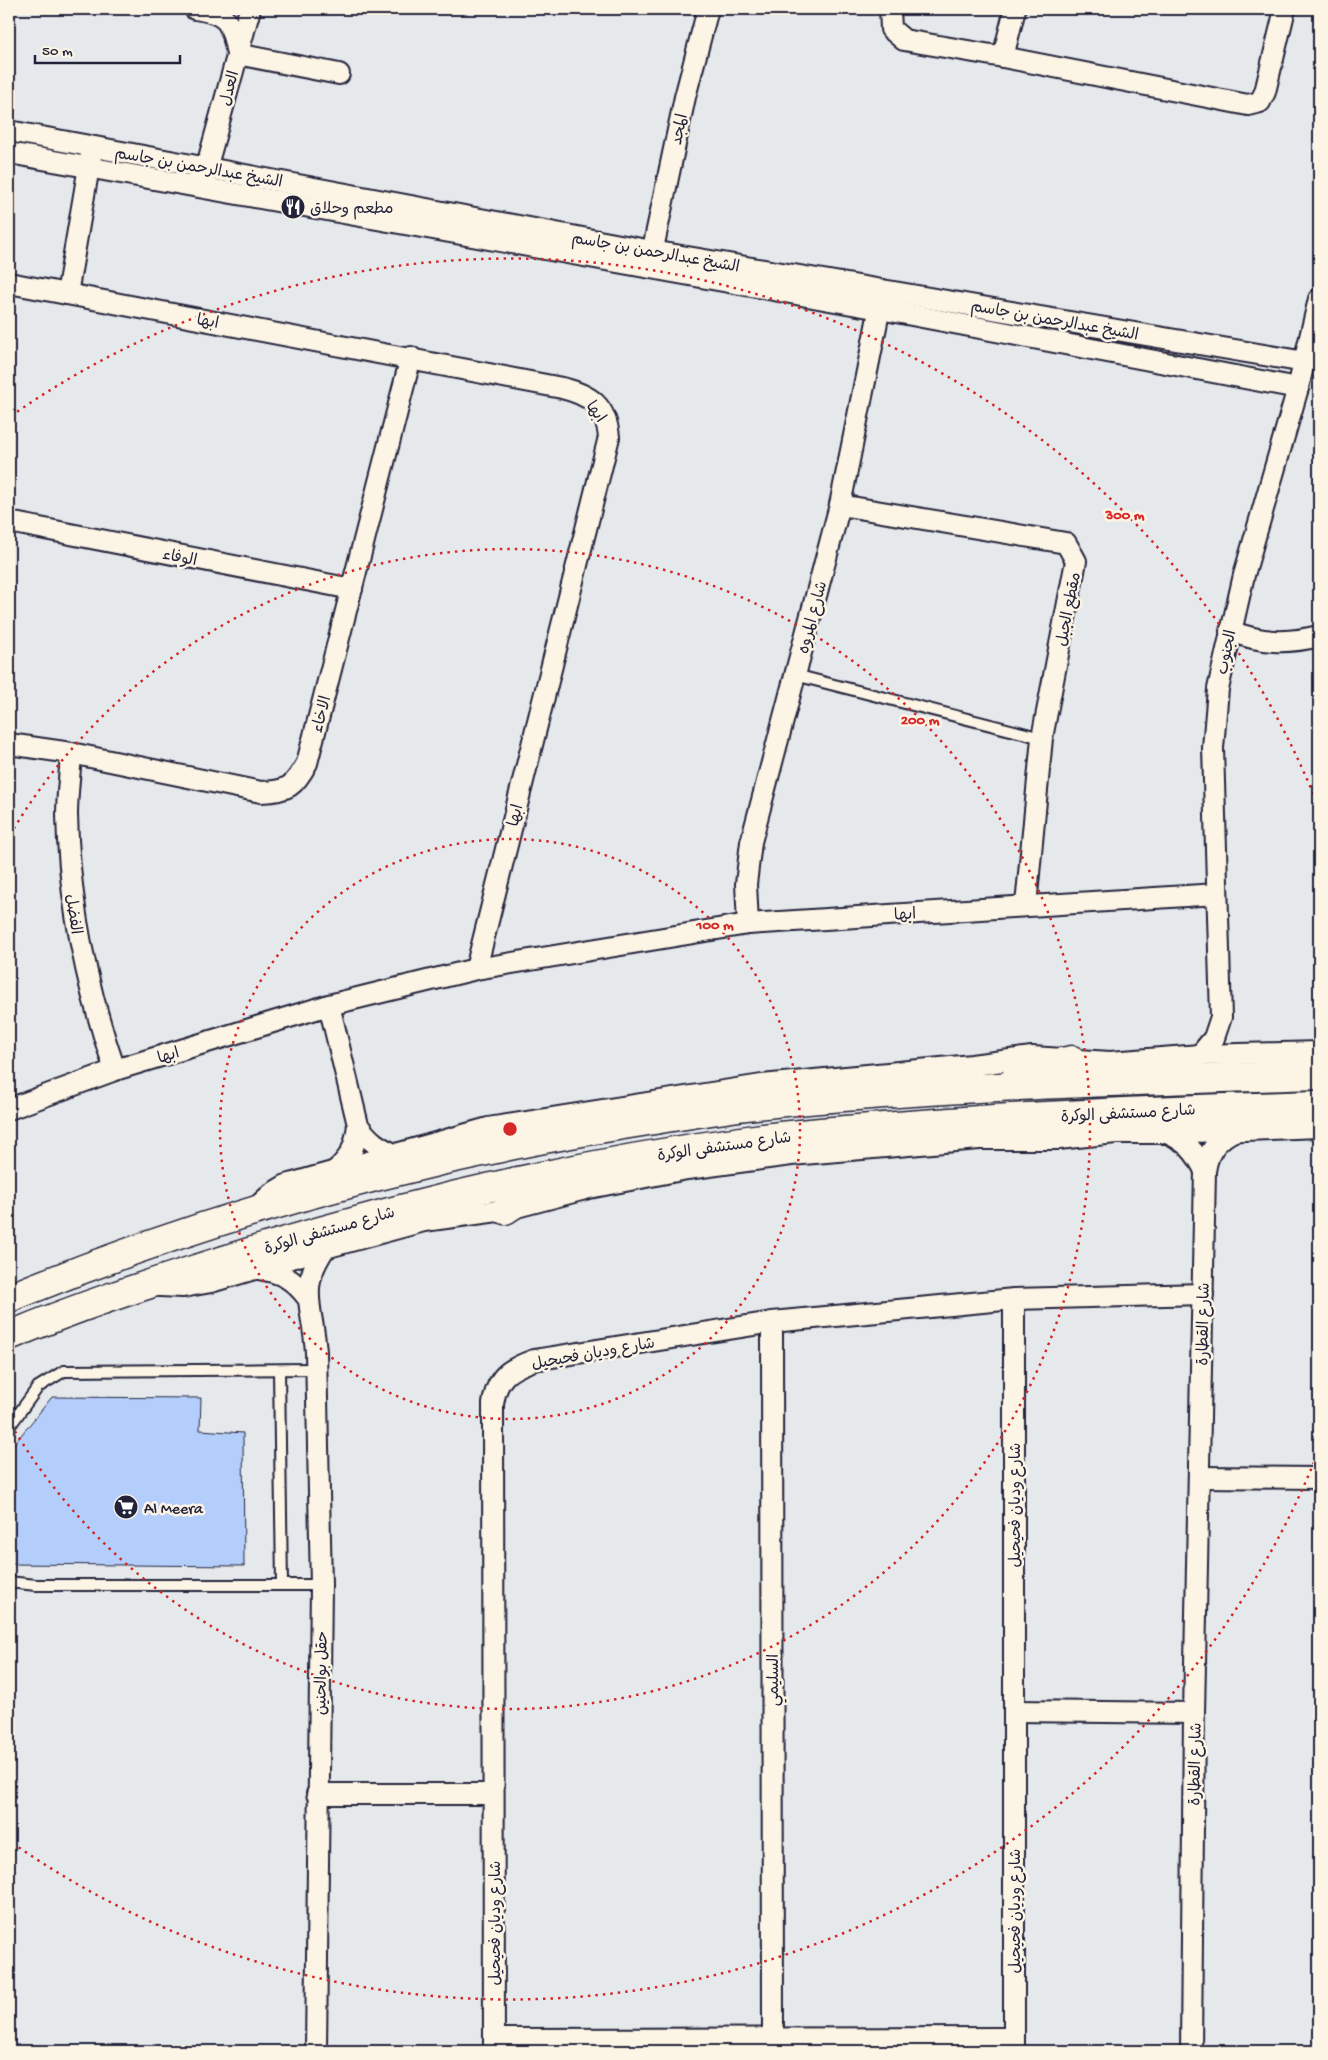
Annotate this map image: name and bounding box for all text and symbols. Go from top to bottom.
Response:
scale bar [35,32,180,64]
text: 50 m [42,43,73,61]
street label: العدل [218,69,245,109]
street label: المجد [669,112,694,147]
street label: الشيخ عبدالرحمن بن جاسم [113,145,284,194]
restaurant icon: مطعم وحلاق [280,194,306,220]
place label: مطعم وحلاق [310,201,394,220]
street label: الشيخ عبدالرحمن بن جاسم [570,230,741,279]
street label: الشيخ عبدالرحمن بن جاسم [969,298,1140,347]
street label: ابها [195,312,220,335]
street label: ابها [580,399,608,428]
text: 300 m [1104,507,1145,525]
street label: الوفاء [160,547,198,572]
street label: مقطع الجبل [1053,571,1087,648]
street label: شارع المروه [796,579,833,656]
street label: الجنوب [1214,629,1242,677]
street label: الاخاء [310,694,337,735]
text: 200 m [901,712,940,730]
street label: ابها [505,803,529,829]
street label: الفضل [59,893,85,936]
street label: ابها [894,906,917,927]
text: 100 m [695,917,734,935]
street label: ابها [156,1045,182,1070]
street label: شارع مستشفى الوكرة [1060,1102,1196,1129]
centre of rings [501,1120,519,1138]
street label: شارع مستشفى الوكرة [656,1130,793,1167]
street label: شارع مستشفى الوكرة [262,1205,398,1260]
street label: شارع القطارة [1195,1282,1216,1366]
street label: شارع وديان فحيحيل [530,1334,657,1376]
street label: شارع وديان فحيحيل [1007,1443,1027,1567]
supermarket icon: Al Meera [113,1494,139,1520]
place label: Al Meera [144,1501,204,1520]
street label: حقل بوالحنين [313,1631,334,1715]
street label: السليمي [766,1654,787,1706]
street label: شارع القطارة [1187,1722,1208,1806]
street label: شارع وديان فحيحيل [1007,1849,1027,1973]
street label: شارع وديان فحيحيل [487,1861,507,1985]

